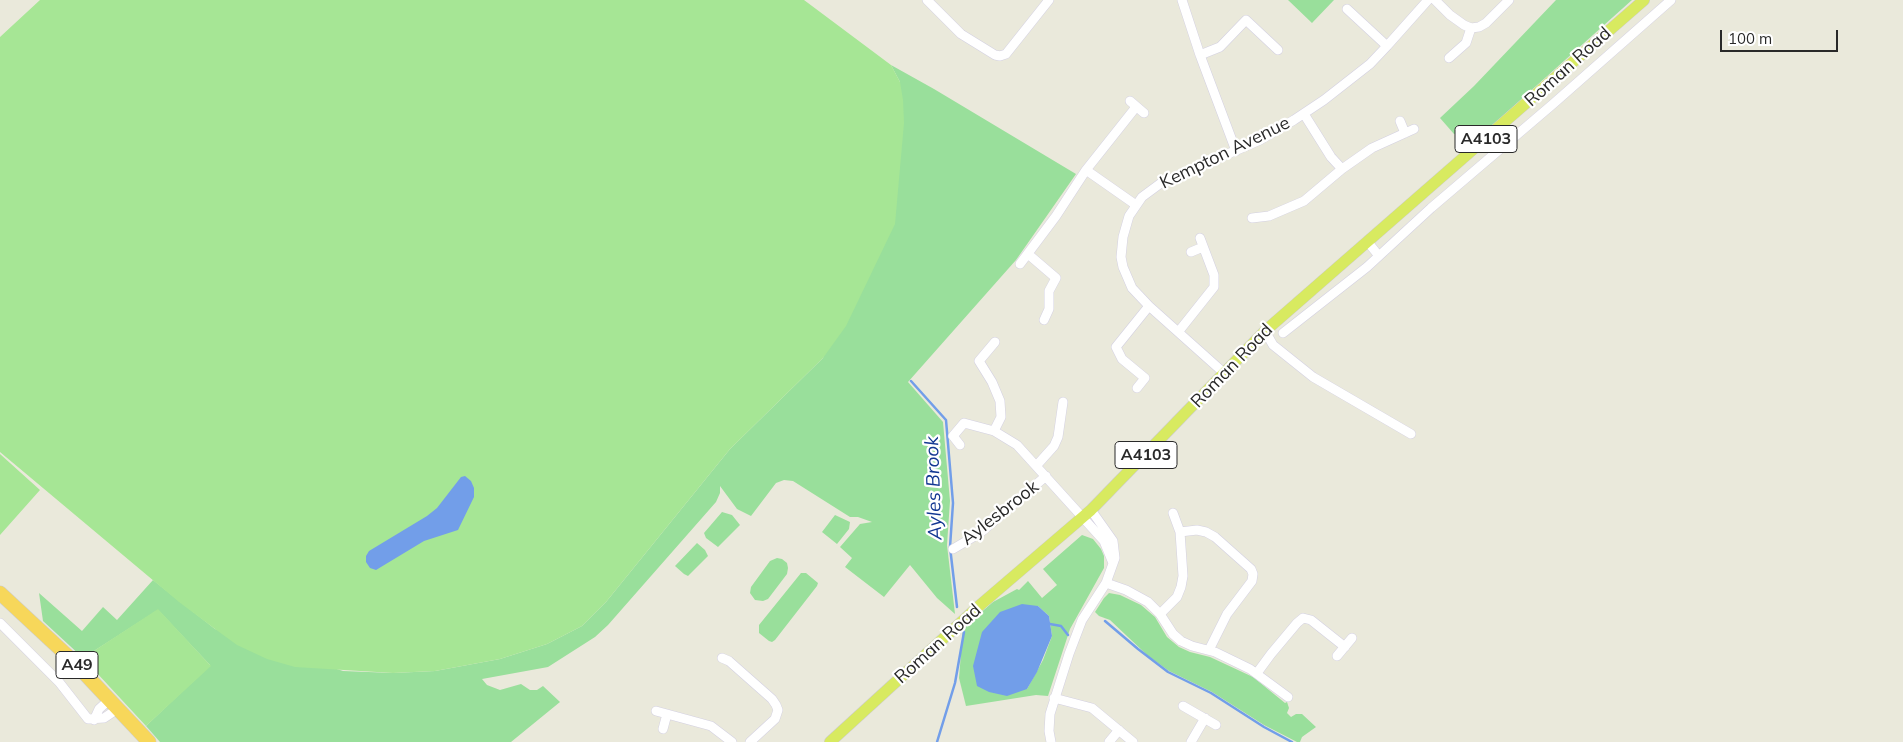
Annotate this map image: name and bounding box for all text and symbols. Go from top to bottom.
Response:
scale bar [1723,20,1840,52]
street label: Roman Road [1520,23,1616,111]
text: 100 m [1728,29,1772,48]
street label: Kempton Avenue [1156,112,1294,194]
road number: A4103 [1455,126,1517,152]
street label: Roman Road [1187,319,1277,413]
water label: Ayles Brook [921,436,947,540]
road number: A4103 [1115,442,1177,468]
street label: Aylesbrook [957,476,1043,550]
street label: Roman Road [890,600,986,688]
road number: A49 [56,652,98,678]

